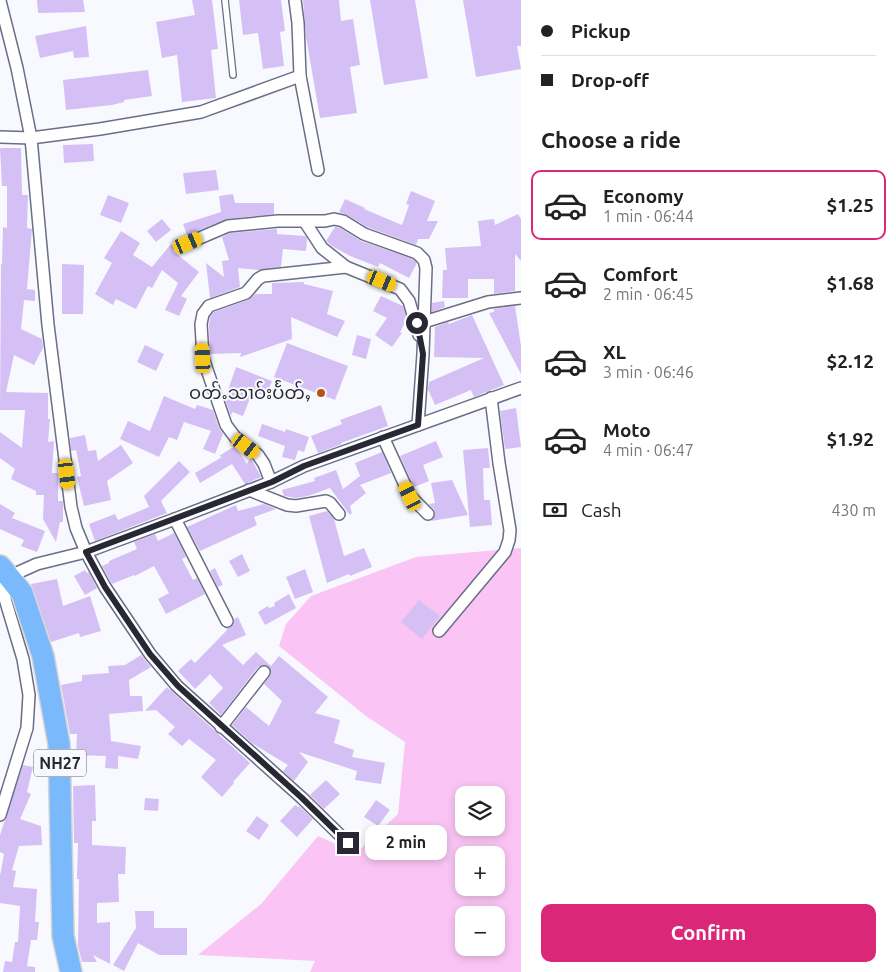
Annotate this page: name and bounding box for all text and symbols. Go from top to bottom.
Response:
text: Pickup [571,20,631,42]
text: Drop-off [571,69,649,91]
text: Choose a ride [541,127,681,152]
icon: car [543,183,588,228]
text: Economy [603,185,684,207]
text: $1.25 [826,194,874,216]
text: 1 min · 06:44 [603,207,694,225]
car [171,230,204,256]
icon: car [543,261,588,306]
text: Comfort [603,263,678,285]
car [365,268,398,294]
text: $1.68 [826,272,874,294]
text: 2 min · 06:45 [603,285,694,303]
route start [406,312,428,334]
icon: car [543,339,588,384]
text: XL [603,341,626,363]
car [194,343,211,373]
text: $2.12 [826,350,874,372]
text: 3 min · 06:46 [603,363,694,381]
place label: ဝတ်ႉသၢဝ်းပႅတ်ႇ [189,380,311,402]
marker: ဝတ်ႉသၢဝ်းပႅတ်ႇ [315,387,327,399]
icon: car [543,417,588,462]
text: Moto [603,419,651,441]
text: $1.92 [826,428,874,450]
car [229,431,262,461]
text: 4 min · 06:47 [603,441,694,459]
car [57,458,76,490]
car [396,479,423,513]
icon: cash [541,496,569,524]
text: Cash [581,499,622,521]
text: 430 m [831,501,876,519]
road number: NH27 [34,750,86,776]
map controls [455,786,505,956]
button: layers [455,786,505,836]
callout: 2 min [366,826,448,860]
route end [337,832,359,854]
text: 2 min [386,833,426,851]
button: + [455,846,505,896]
button: Confirm [541,904,876,962]
button: − [455,906,505,956]

